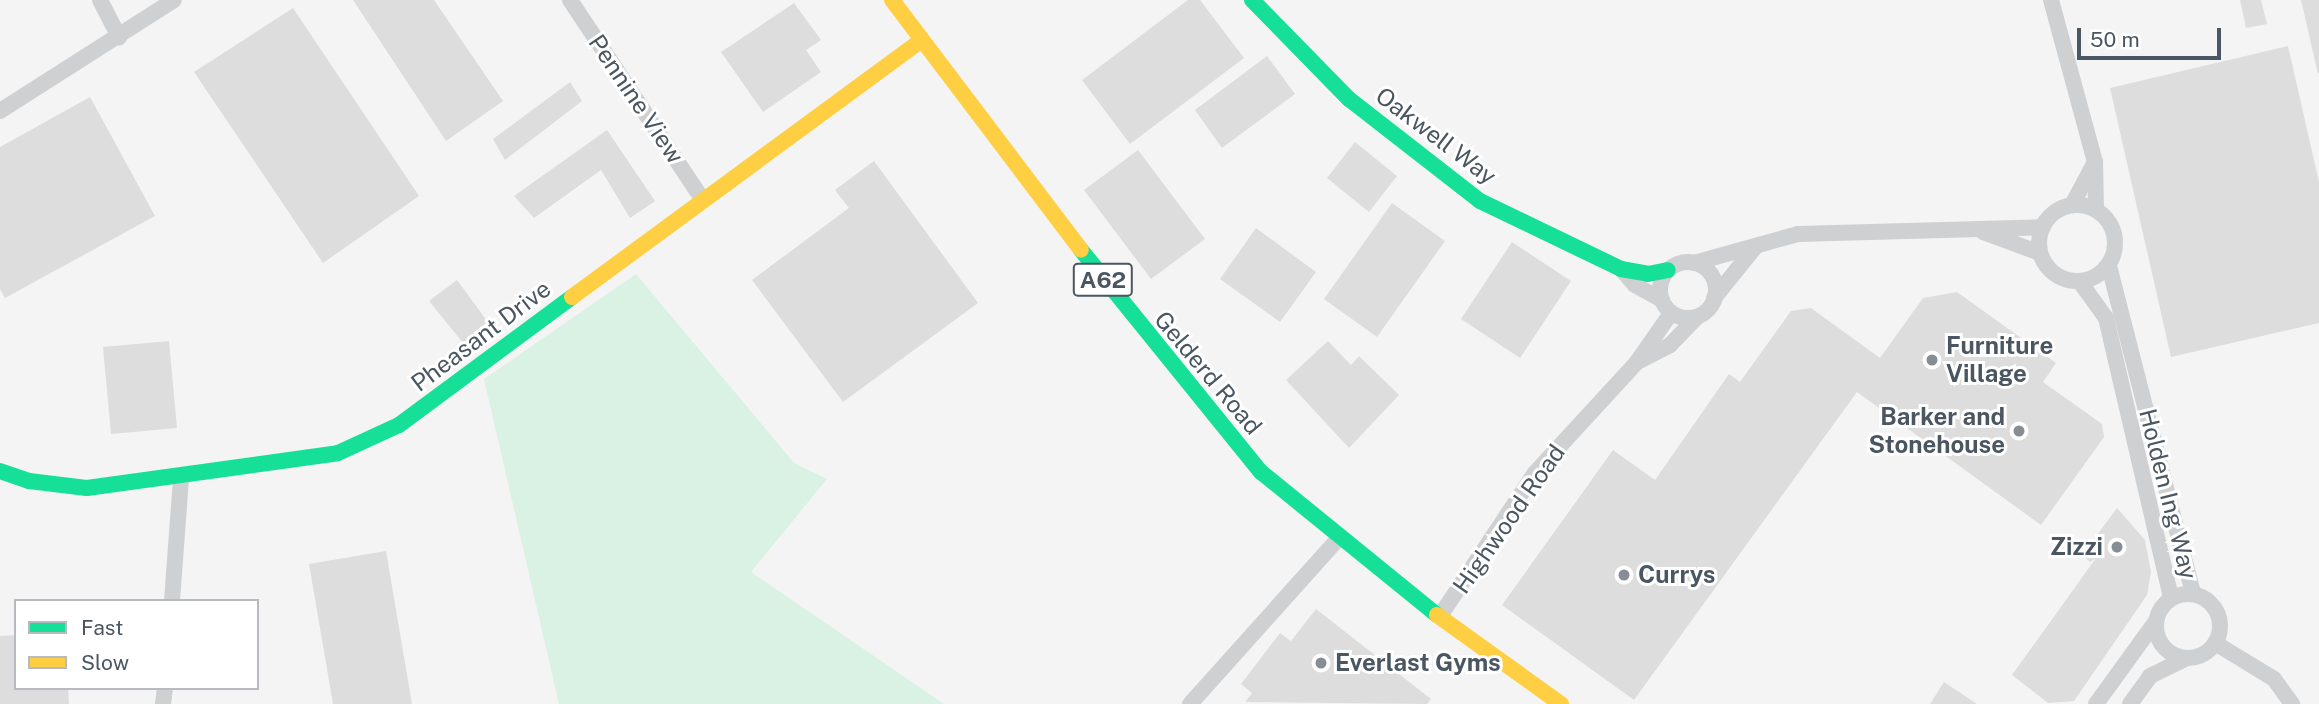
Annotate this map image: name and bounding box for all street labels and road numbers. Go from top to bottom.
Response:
street label: Pennine View [582,29,690,169]
street label: Oakwell Way [1370,81,1502,191]
road number: A62 [1072,260,1134,300]
street label: Pheasant Drive [406,274,556,398]
street label: Gelderd Road [1148,306,1268,440]
street label: Holden Ing Way [2133,406,2203,582]
street label: Highwood Road [1447,439,1571,599]

